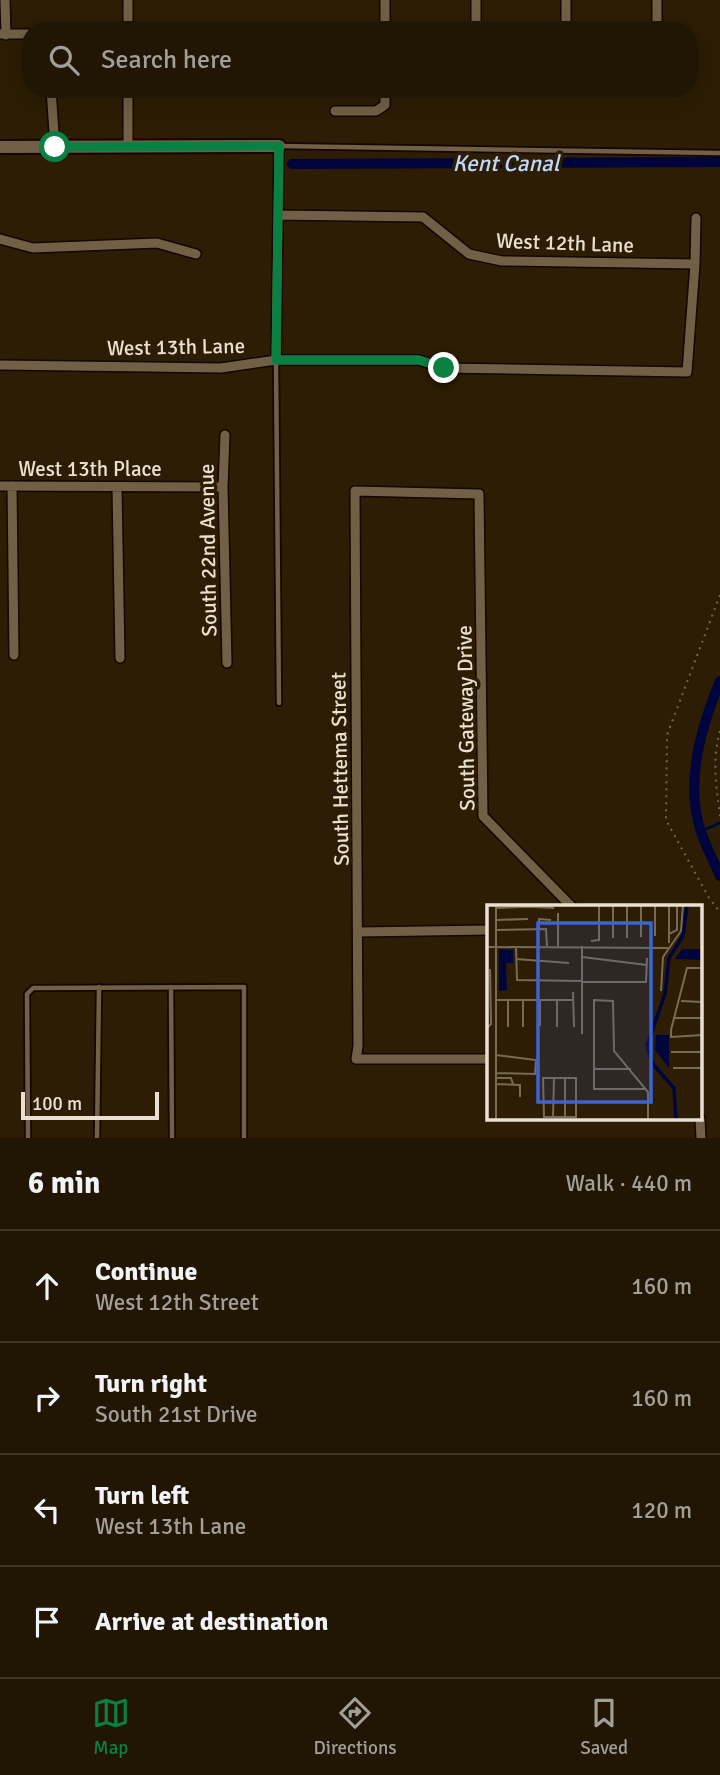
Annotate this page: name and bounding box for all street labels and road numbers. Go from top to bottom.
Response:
street label: West 12th Lane [496,228,634,258]
street label: West 13th Lane [107,333,245,361]
street label: West 13th Place [18,456,162,482]
street label: South 22nd Avenue [193,463,223,637]
street label: South Gateway Drive [451,625,481,811]
street label: South Hettema Street [325,672,355,866]

